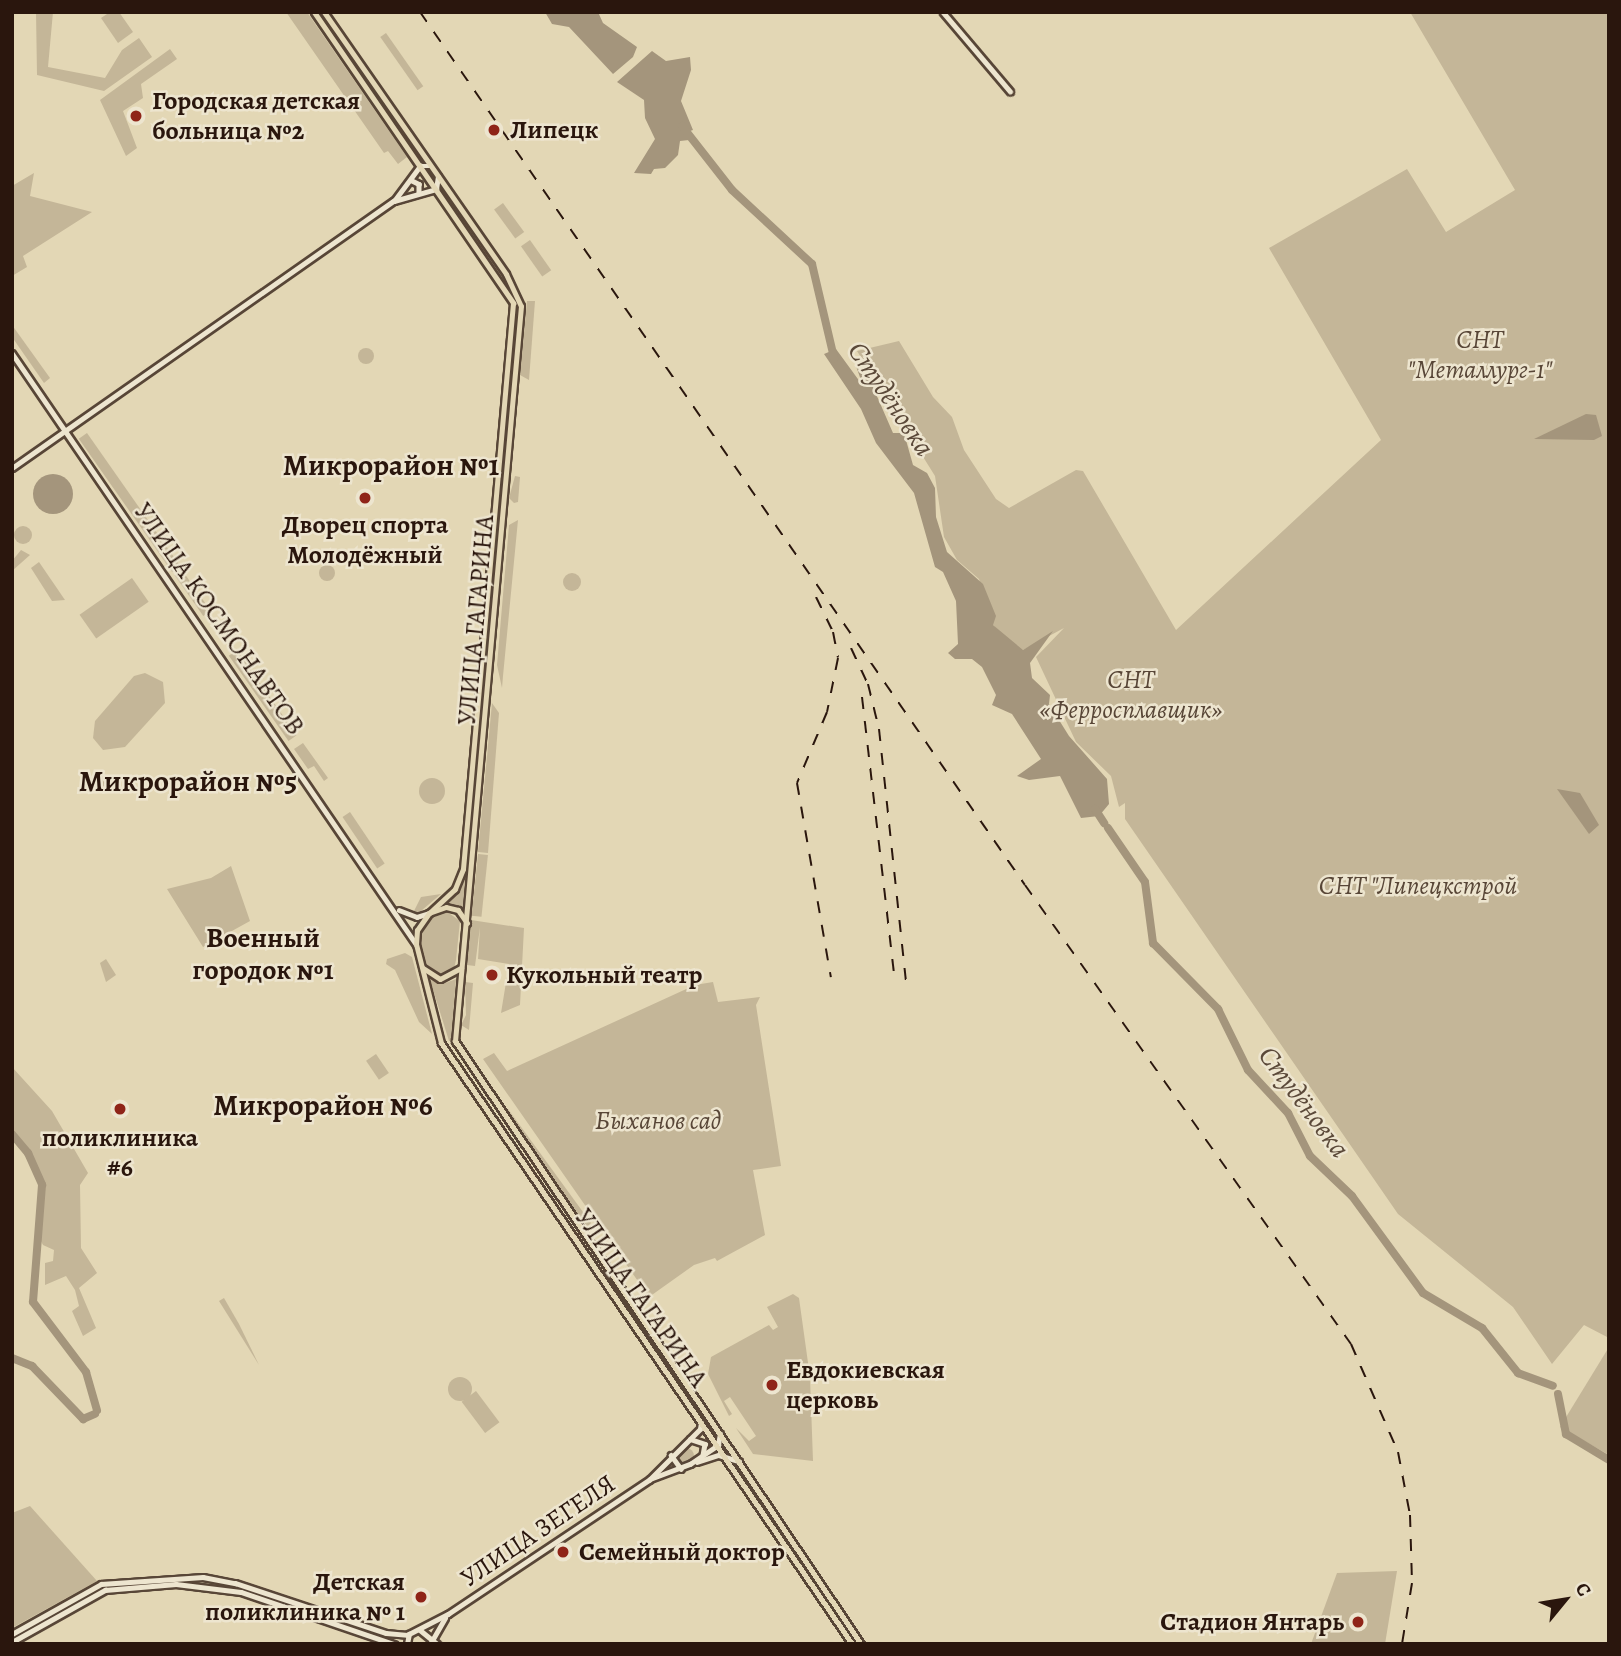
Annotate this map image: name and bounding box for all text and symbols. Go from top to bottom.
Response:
place label: Городская детская больница №2 [152,85,360,146]
marker: Городская детская больница №2 [126,106,146,126]
place label: Липецк [510,114,599,146]
marker: Липецк [484,120,504,140]
park label: СНТ "Металлург-1" [1408,324,1552,386]
water label: Студёновка [840,335,942,463]
district label: Микрорайон №1 [283,447,499,483]
marker: Дворец спорта Молодёжный [357,490,373,506]
street label: УЛИЦА КОСМОНАВТОВ [127,497,311,741]
place label: Дворец спорта Молодёжный [282,509,448,570]
street label: УЛИЦА ГАГАРИНА [451,514,501,726]
park label: СНТ «Ферросплавщик» [1040,664,1222,726]
district label: Микрорайон №5 [79,763,297,799]
park label: СНТ "Липецкстрой [1319,870,1517,902]
district label: Военный городок №1 [192,921,334,987]
place label: Кукольный театр [506,959,702,991]
marker: Кукольный театр [484,967,500,983]
water label: Студёновка [1251,1040,1357,1164]
district label: Микрорайон №6 [213,1087,433,1123]
marker: поликлиника #6 [110,1099,130,1119]
park label: Быханов сад [595,1105,721,1137]
place label: поликлиника #6 [42,1122,198,1184]
street label: УЛИЦА ГАГАРИНА [568,1203,714,1393]
place label: Евдокиевская церковь [786,1354,945,1416]
marker: Евдокиевская церковь [764,1377,780,1393]
street label: УЛИЦА ЗЕГЕЛЯ [455,1468,621,1594]
place label: Семейный доктор [579,1536,785,1568]
marker: Семейный доктор [553,1542,573,1562]
north arrow [1530,1565,1600,1635]
place label: Детская поликлиника № 1 [205,1566,405,1628]
text: С [1569,1578,1597,1601]
marker: Детская поликлиника № 1 [411,1587,431,1607]
place label: Стадион Янтарь [1160,1606,1344,1638]
marker: Стадион Янтарь [1350,1614,1366,1630]

